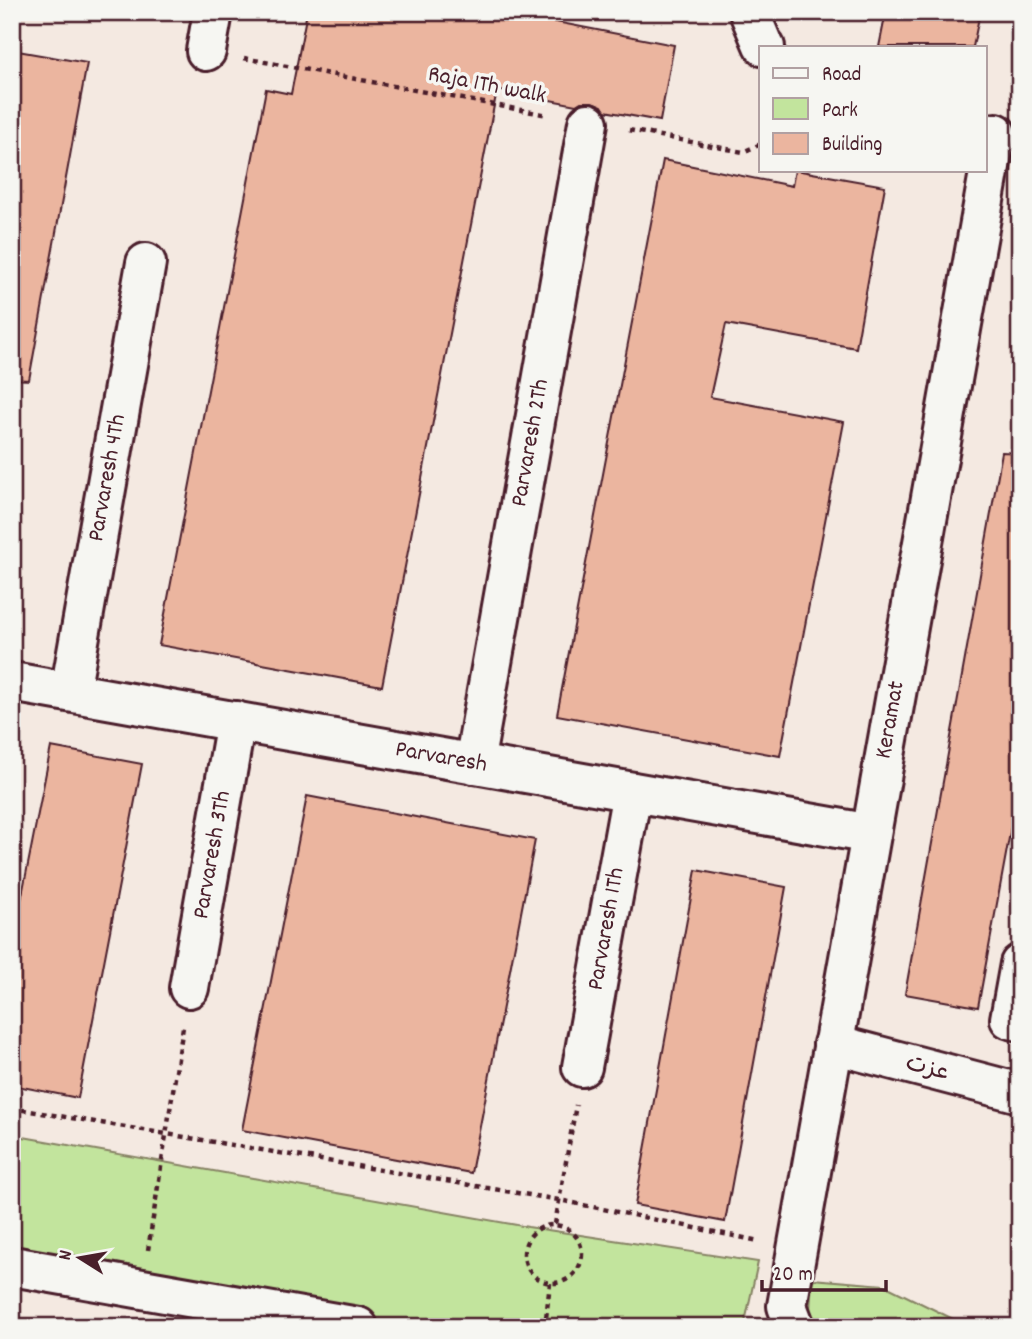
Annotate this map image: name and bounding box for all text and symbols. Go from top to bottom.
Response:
legend [759,46,986,172]
street label: Raja 1Th walk [425,58,549,114]
text: Road [822,61,861,91]
text: Park [822,97,858,127]
text: Building [822,131,882,161]
street label: Parvaresh 2Th [503,376,559,510]
street label: Parvaresh 4Th [80,412,136,544]
street label: Keramat [867,678,915,762]
street label: Parvaresh [392,733,490,783]
street label: Parvaresh 3Th [185,788,241,922]
street label: Parvaresh 1Th [579,865,635,993]
street label: عزت [901,1047,953,1091]
north arrow [46,1224,116,1294]
text: N [53,1248,81,1263]
scale bar [762,1248,887,1292]
text: 20 m [773,1261,813,1291]

